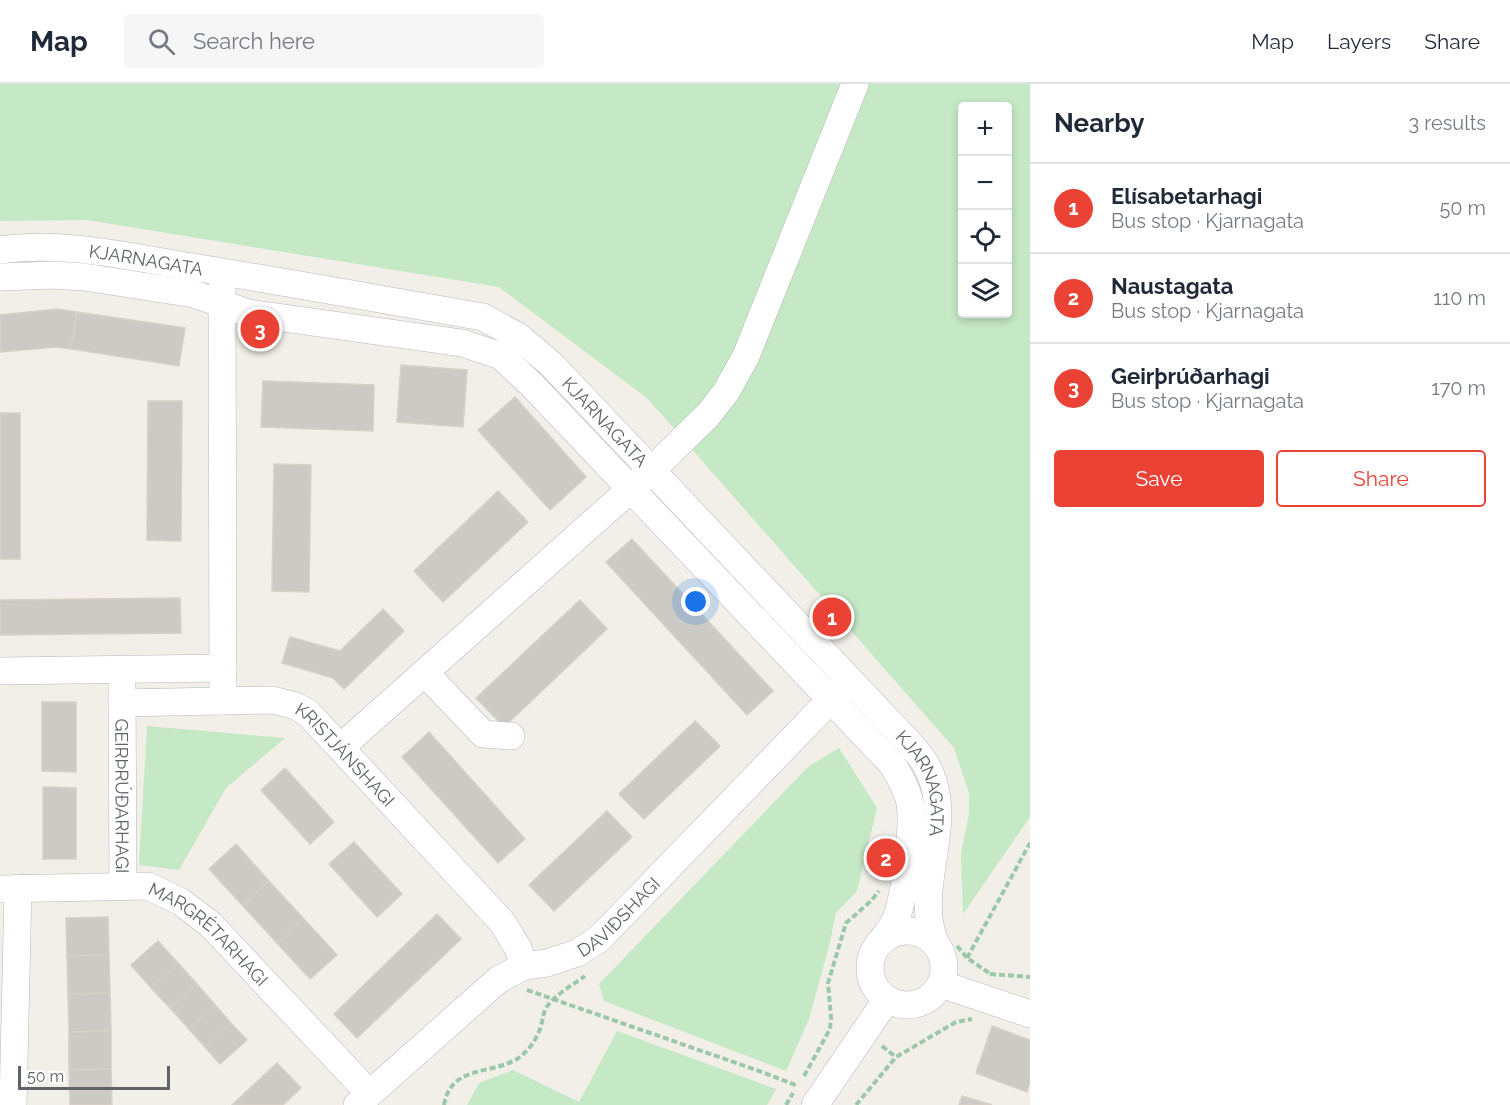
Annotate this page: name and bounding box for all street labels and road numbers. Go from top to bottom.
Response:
street label: KJARNAGATA [88,240,205,279]
street label: KJARNAGATA [558,372,653,471]
street label: KRISTJÁNSHAGI [292,698,399,810]
street label: GEIRÞRÚÐARHAGI [112,718,134,874]
street label: KJARNAGATA [892,726,948,837]
street label: DAVIÐSHAGI [573,872,664,961]
street label: MARGRÉTARHAGI [145,878,273,990]

